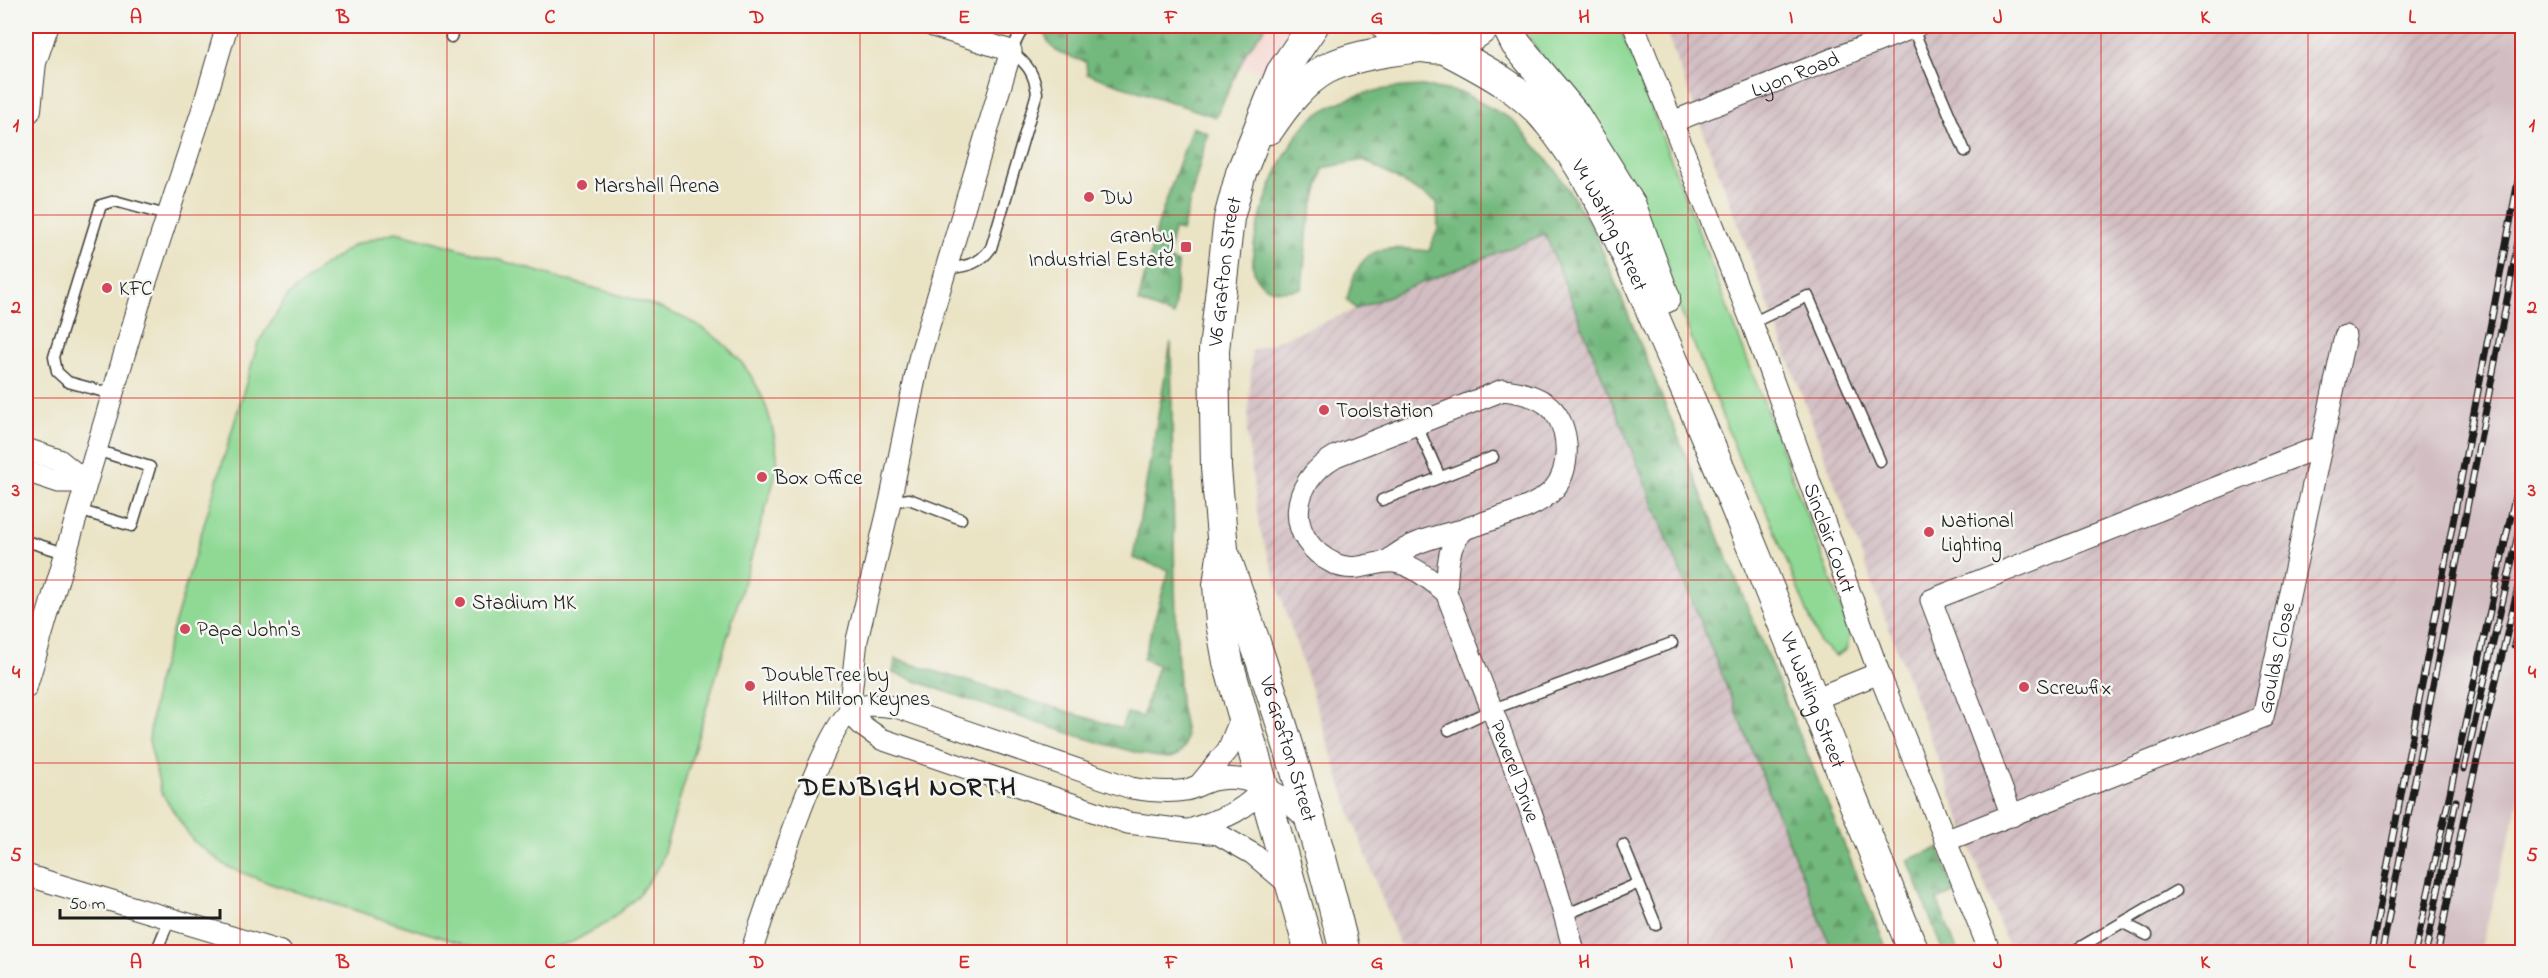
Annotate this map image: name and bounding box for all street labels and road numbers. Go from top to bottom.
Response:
street label: Lyon Road [1747,45,1844,107]
street label: V4 Watling Street [1562,154,1654,296]
street label: V6 Grafton Street [1201,194,1251,349]
street label: Sinclair Court [1794,479,1862,598]
street label: Goulds Close [2251,599,2304,717]
street label: V4 Watling Street [1771,628,1852,773]
street label: V6 Grafton Street [1250,672,1323,826]
street label: Peverel Drive [1481,716,1547,827]

